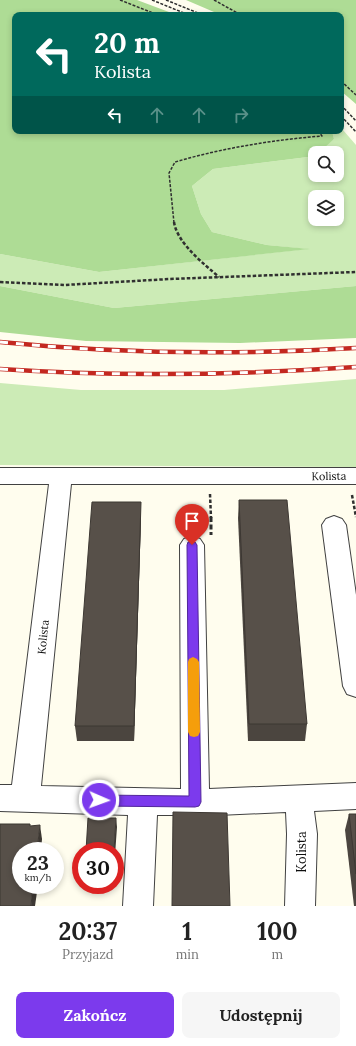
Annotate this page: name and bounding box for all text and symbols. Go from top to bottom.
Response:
text: 20 m [94,25,160,61]
icon: left [28,28,80,80]
text: Kolista [94,60,151,83]
icon: left [104,104,126,126]
icon: ahead [146,104,168,126]
icon: ahead [188,104,210,126]
icon: right [230,104,252,126]
map controls [308,146,344,226]
button: search [308,146,344,182]
button: layers [308,190,344,226]
street label: Kolista [311,469,347,483]
pin [175,504,209,545]
icon: arrive [181,510,203,532]
street label: Kolista [34,619,52,655]
position arrow [78,779,120,821]
street label: Kolista [293,831,310,873]
speed limit sign: 30 [72,842,124,894]
text: 23 [27,850,49,875]
text: km/h [24,871,52,884]
text: 20:37 [58,916,117,947]
text: 1 [182,916,192,947]
text: 100 [257,916,298,947]
text: Przyjazd [62,946,114,963]
text: min [176,946,199,963]
text: m [272,946,283,963]
button: Zakończ [16,992,174,1038]
button: Udostępnij [182,992,340,1038]

